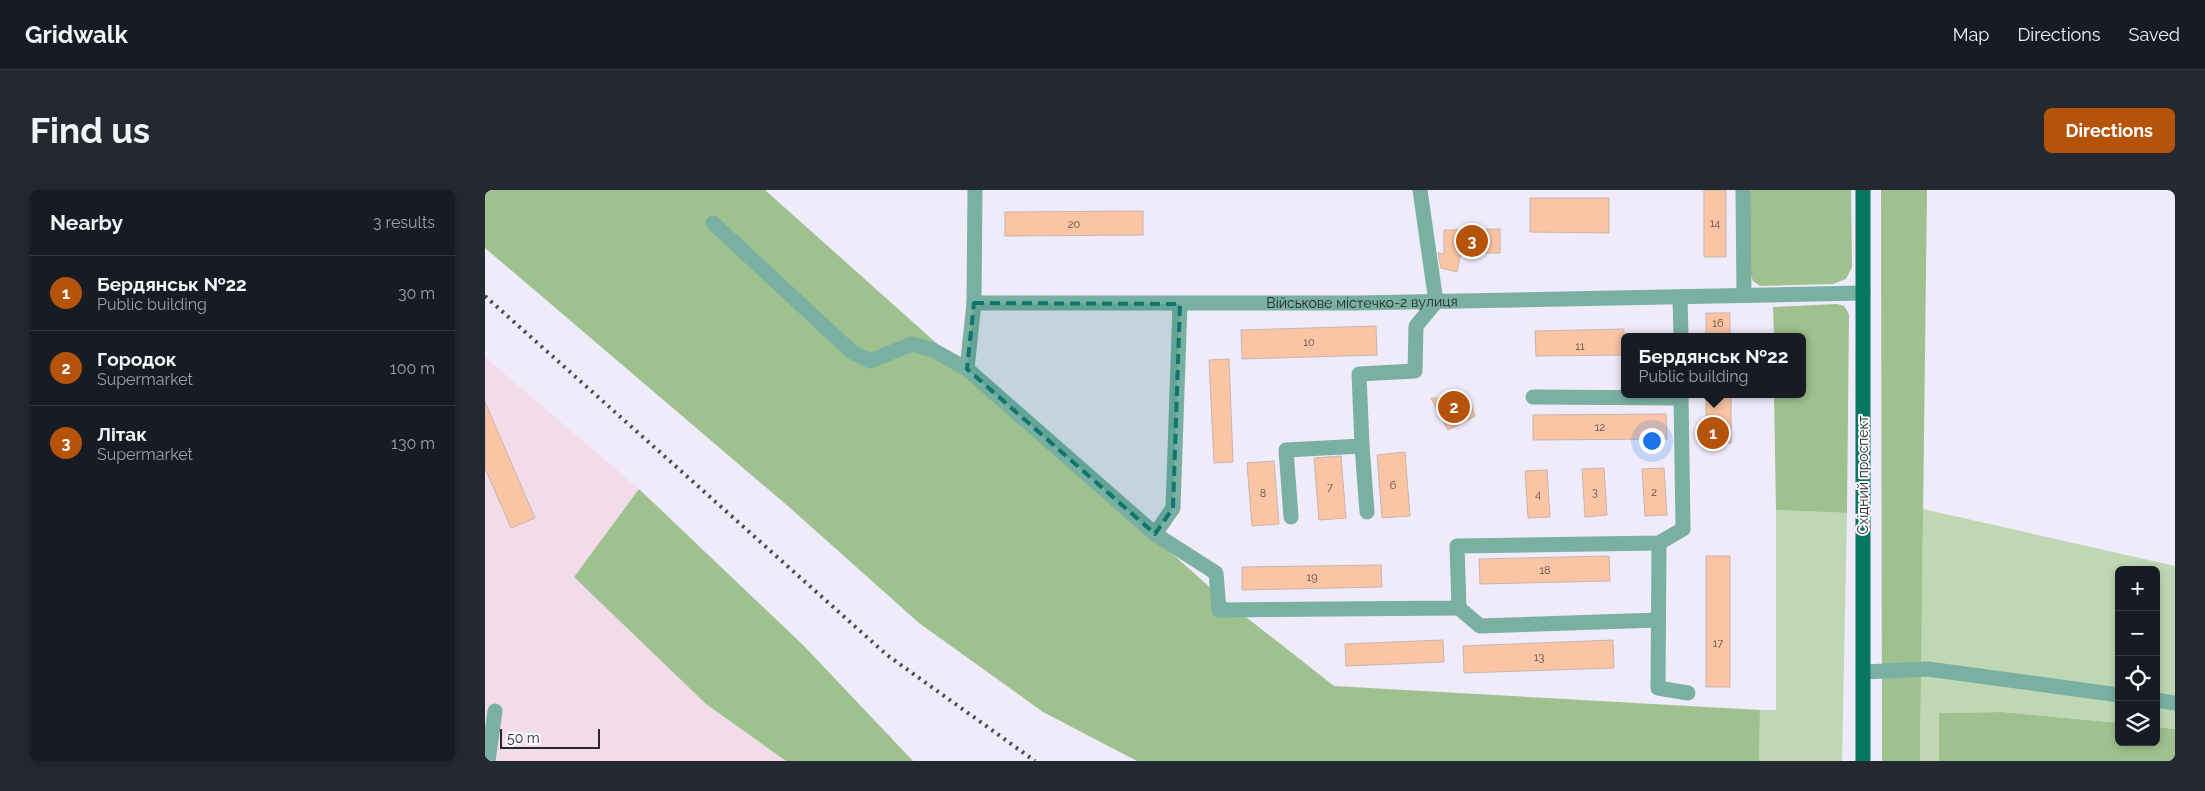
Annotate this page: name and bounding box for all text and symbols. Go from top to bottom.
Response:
text: Gridwalk [25,20,128,49]
text: Map [1953,24,1989,45]
text: Directions [2017,24,2101,45]
text: Saved [2129,24,2180,45]
button: Directions [2044,108,2175,153]
text: Find us [30,110,150,151]
text: Nearby [50,210,123,235]
text: 3 results [373,213,435,232]
house number: 14 [1710,217,1720,230]
house number: 20 [1068,218,1080,231]
pin: 3 [1456,222,1488,260]
text: Бердянськ №22 [97,273,247,295]
text: 1 [62,284,70,303]
text: 30 m [398,284,435,303]
street label: Військове містечко-2 вулиця [1266,293,1458,311]
text: Public building [97,295,207,314]
house number: 16 [1712,317,1724,330]
popup [1621,333,1806,398]
house number: 10 [1303,336,1315,349]
house number: 11 [1575,340,1585,353]
text: Бердянськ №22 [1639,345,1788,367]
text: Городок [97,348,177,370]
text: 2 [61,359,71,378]
text: 100 m [390,359,435,378]
text: Public building [1639,367,1748,386]
text: Supermarket [97,370,193,389]
pin: 2 [1438,388,1470,426]
pin: 1 [1697,414,1729,452]
street label: Східний проспект [1855,415,1871,534]
house number: 12 [1595,421,1605,434]
text: Літак [97,423,147,445]
your location [1639,428,1665,454]
text: 3 [62,434,70,453]
text: 130 m [391,434,435,453]
text: Supermarket [97,445,193,464]
house number: 6 [1390,479,1397,492]
house number: 7 [1327,481,1333,494]
house number: 3 [1592,486,1598,499]
house number: 2 [1651,486,1657,499]
house number: 8 [1260,487,1266,500]
house number: 4 [1535,488,1541,501]
house number: 18 [1539,564,1551,577]
map controls [2115,566,2160,746]
button: + [2115,566,2160,611]
house number: 19 [1306,571,1318,584]
button: − [2115,611,2160,656]
house number: 17 [1713,637,1723,650]
house number: 13 [1534,651,1544,664]
button: locate [2115,656,2160,701]
button: layers [2115,701,2160,746]
scale bar [500,726,600,749]
text: 50 m [507,730,540,746]

